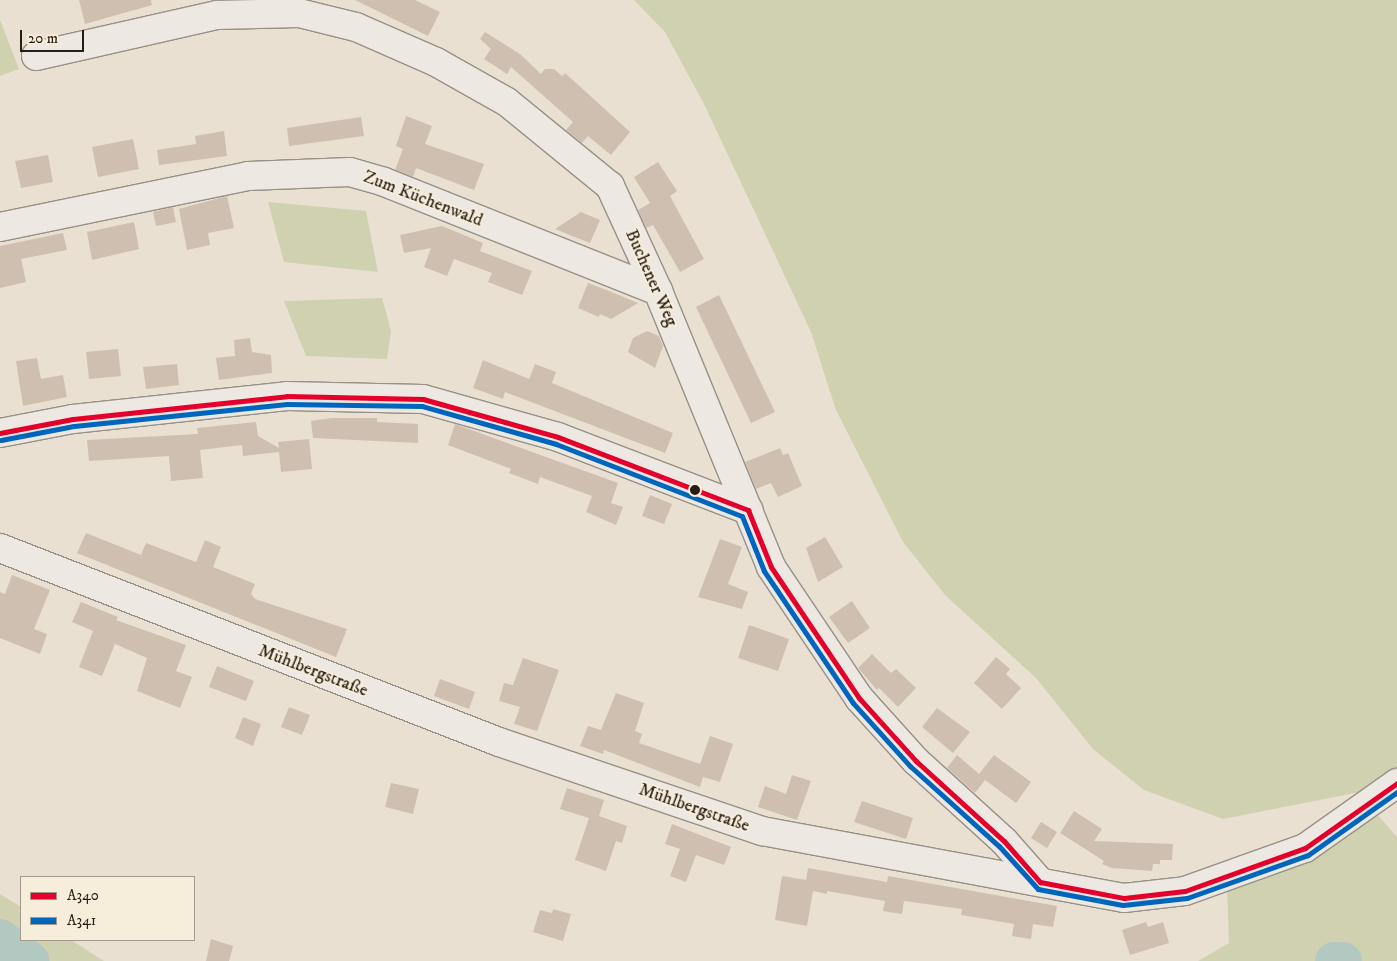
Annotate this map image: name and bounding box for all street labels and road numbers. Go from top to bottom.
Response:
street label: Zum Küchenwald [360,166,486,232]
street label: Buchener Weg [620,226,682,330]
street label: Mühlbergstraße [255,640,371,702]
street label: Mühlbergstraße [636,779,752,837]

